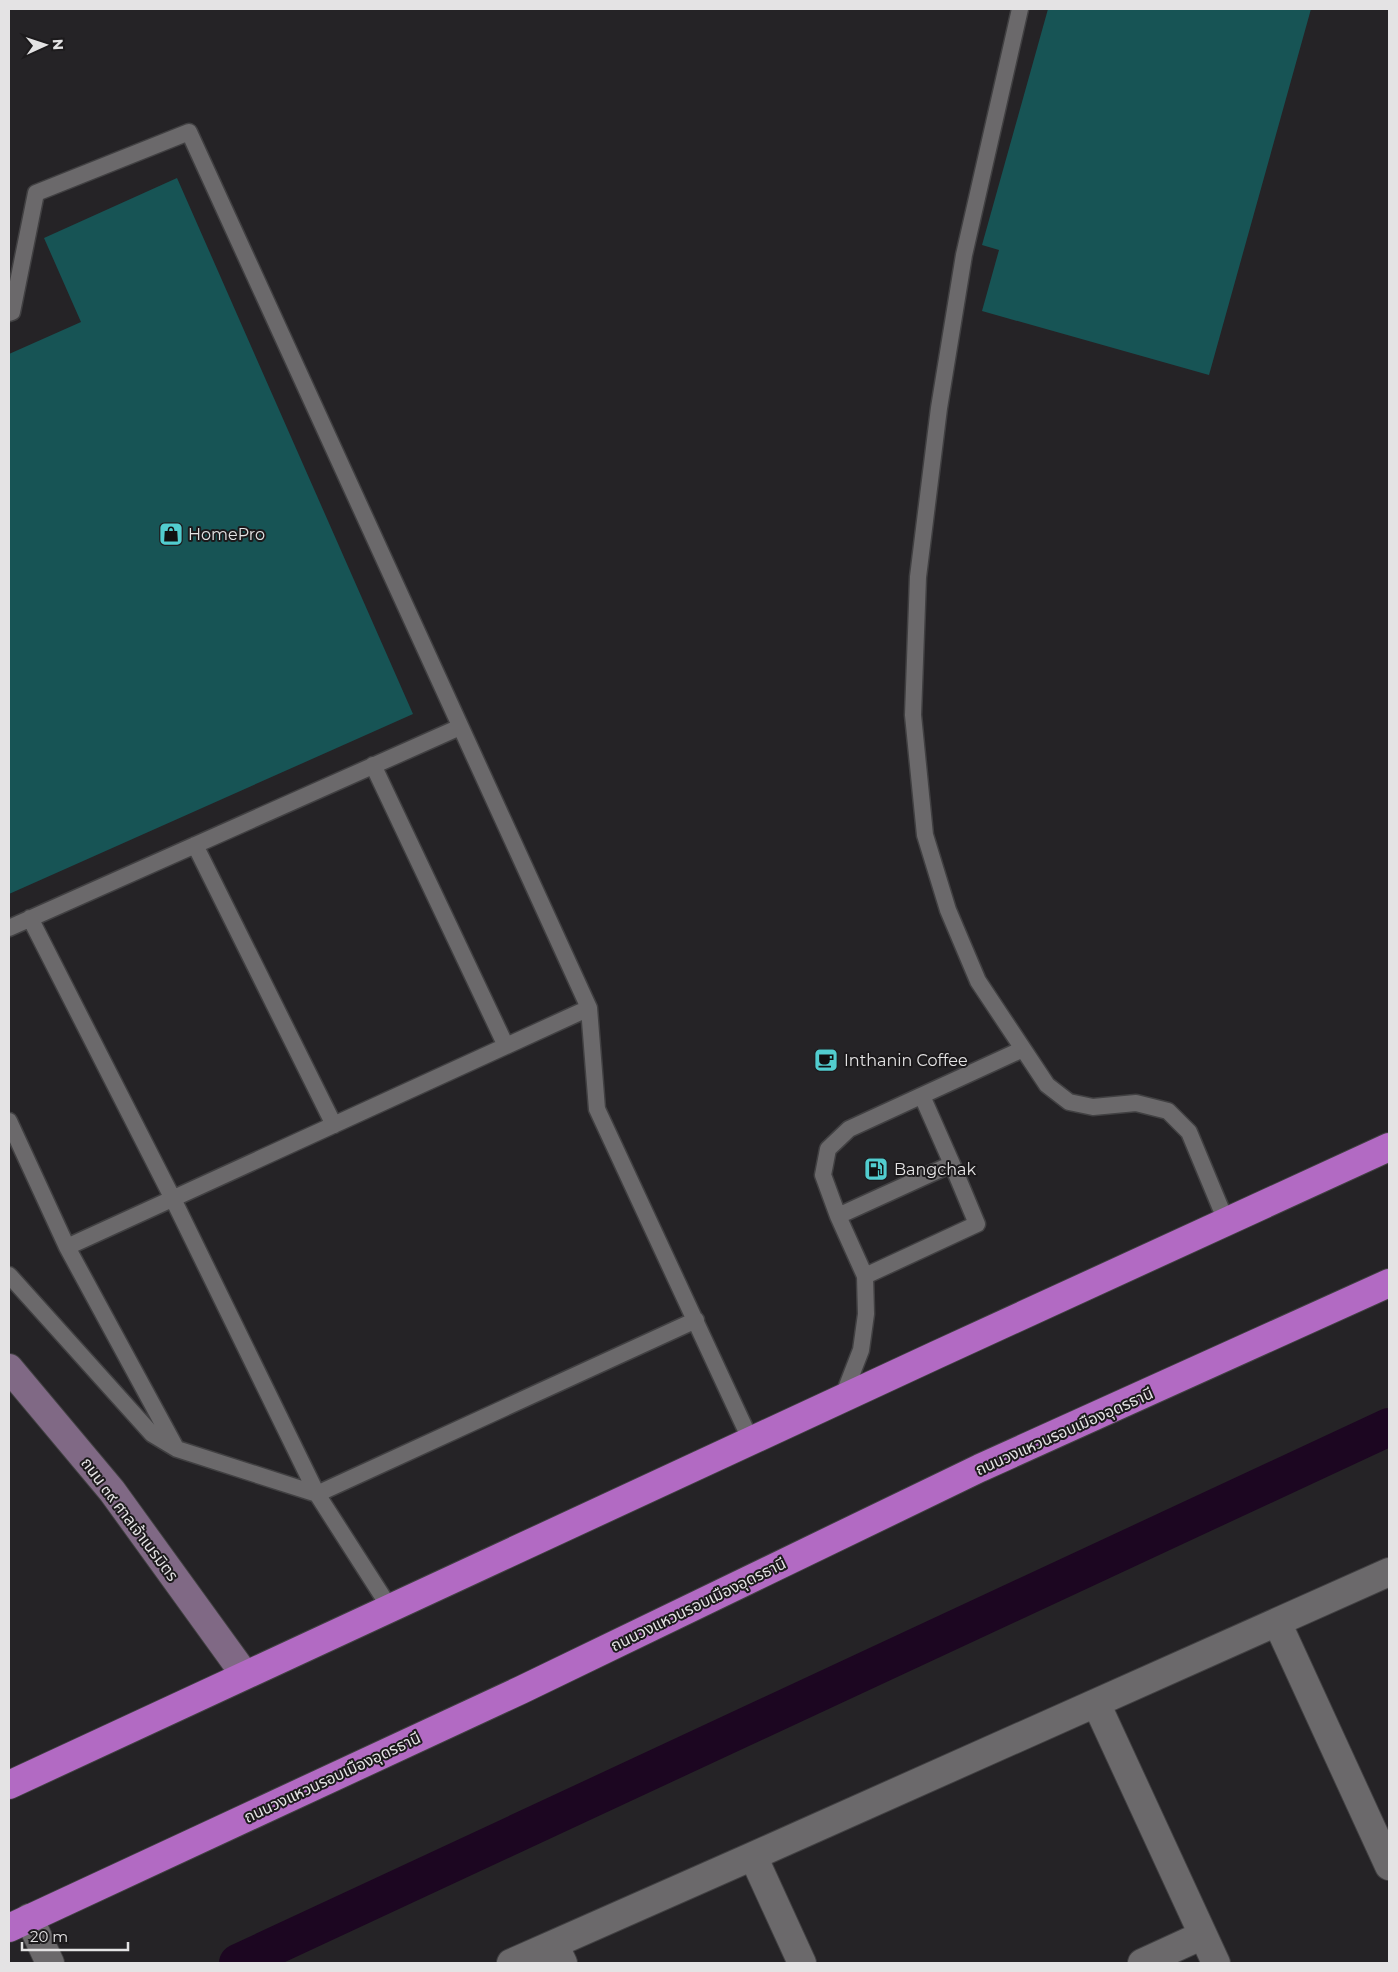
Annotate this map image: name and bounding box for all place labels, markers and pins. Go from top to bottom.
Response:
shop icon: HomePro [158,521,184,547]
place label: HomePro [188,525,265,544]
cafe icon: Inthanin Coffee [813,1047,839,1073]
place label: Inthanin Coffee [844,1051,968,1070]
fuel station icon: Bangchak [863,1156,889,1182]
place label: Bangchak [894,1160,976,1179]

